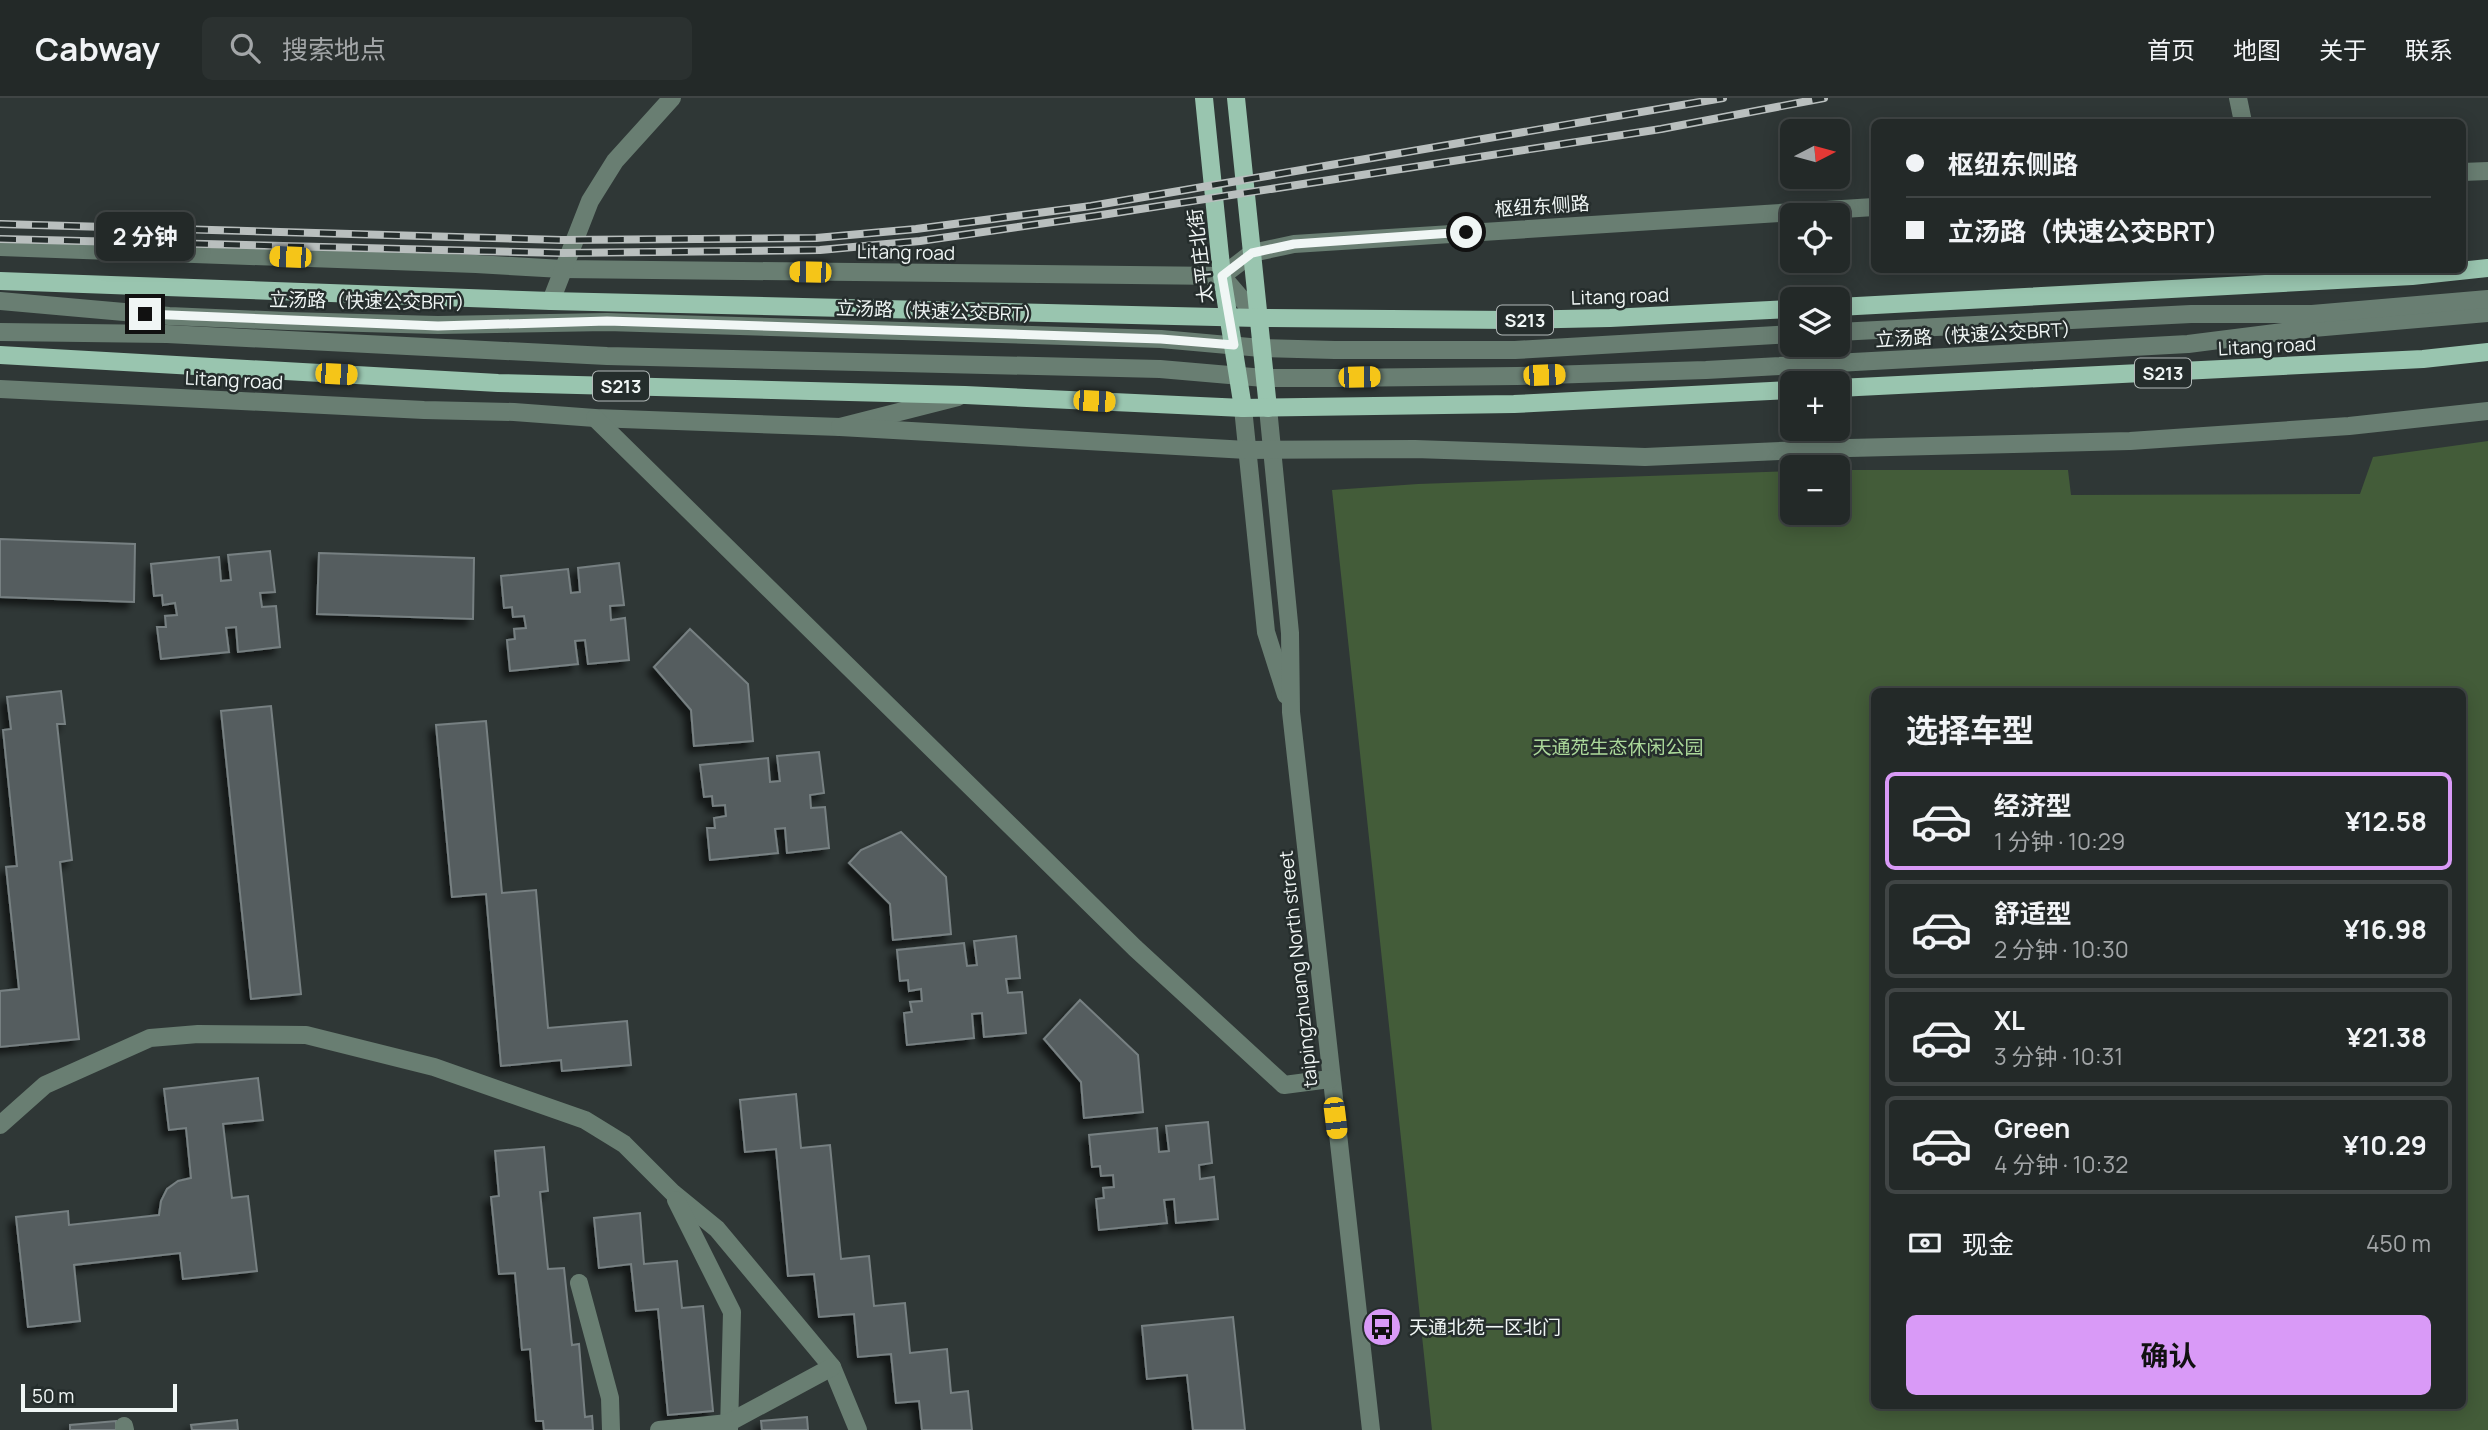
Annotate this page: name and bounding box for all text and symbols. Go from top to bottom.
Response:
search box [202,17,692,80]
text: Cabway [35,26,160,71]
icon: search [226,29,264,67]
text: 搜索地点 [282,31,386,67]
text: 首页 [2147,33,2195,66]
text: 地图 [2233,33,2281,66]
text: 关于 [2319,33,2367,66]
text: 联系 [2405,33,2453,66]
north arrow [1780,119,1850,189]
map controls [1780,119,1850,525]
text: 枢纽东侧路 [1948,146,2078,182]
street label: 枢纽东侧路 [1494,190,1590,222]
button: locate [1780,203,1850,273]
street label: 太平庄北街 [1181,207,1219,305]
callout: 2 分钟 [96,212,194,262]
text: 立汤路（快速公交BRT） [1948,213,2231,249]
route start [1450,216,1482,248]
text: 2 分钟 [113,220,177,252]
street label: Litang road [857,238,955,266]
car [269,246,312,268]
car [789,261,832,283]
street label: Litang road [1570,281,1670,311]
street label: 立汤路（快速公交BRT） [269,286,475,316]
button: layers [1780,287,1850,357]
street label: 立汤路（快速公交BRT） [836,294,1042,328]
route end [129,298,161,330]
road number: S213 [1497,306,1553,334]
street label: 立汤路（快速公交BRT） [1874,316,2082,352]
street label: Litang road [2217,330,2317,362]
road number: S213 [2135,358,2191,388]
car [315,362,358,386]
street label: Litang road [184,364,284,396]
car [1523,364,1566,386]
car [1338,366,1381,388]
button: + [1780,371,1850,441]
road number: S213 [593,372,649,400]
car [1073,389,1116,413]
button: − [1780,455,1850,525]
text: 选择车型 [1906,708,2034,752]
park label: 天通苑生态休闲公园 [1532,734,1704,760]
text: 经济型 [1994,787,2072,823]
icon: car [1910,790,1973,853]
text: ¥12.58 [2345,803,2427,839]
text: 1 分钟 · 10:29 [1994,825,2125,857]
street label: taipingzhuang North street [1273,849,1323,1089]
text: 舒适型 [1994,895,2072,931]
icon: car [1910,898,1973,961]
text: ¥16.98 [2344,911,2427,947]
text: 2 分钟 · 10:30 [1994,933,2129,965]
text: XL [1994,1002,2025,1038]
icon: car [1910,1006,1973,1069]
text: ¥21.38 [2346,1019,2427,1055]
text: 3 分钟 · 10:31 [1994,1040,2123,1072]
car [1323,1096,1348,1140]
text: Green [1994,1110,2070,1146]
icon: car [1910,1114,1973,1177]
text: ¥10.29 [2343,1127,2427,1163]
text: 4 分钟 · 10:32 [1994,1148,2128,1180]
icon: cash [1906,1224,1944,1262]
text: 现金 [1962,1226,2014,1262]
text: 450 m [2366,1227,2431,1259]
bus stop icon: 天通北苑一区北门 [1361,1306,1403,1348]
place label: 天通北苑一区北门 [1409,1314,1561,1340]
button: 确认 [1906,1315,2431,1395]
scale bar [21,1381,177,1413]
text: 50 m [32,1383,74,1409]

